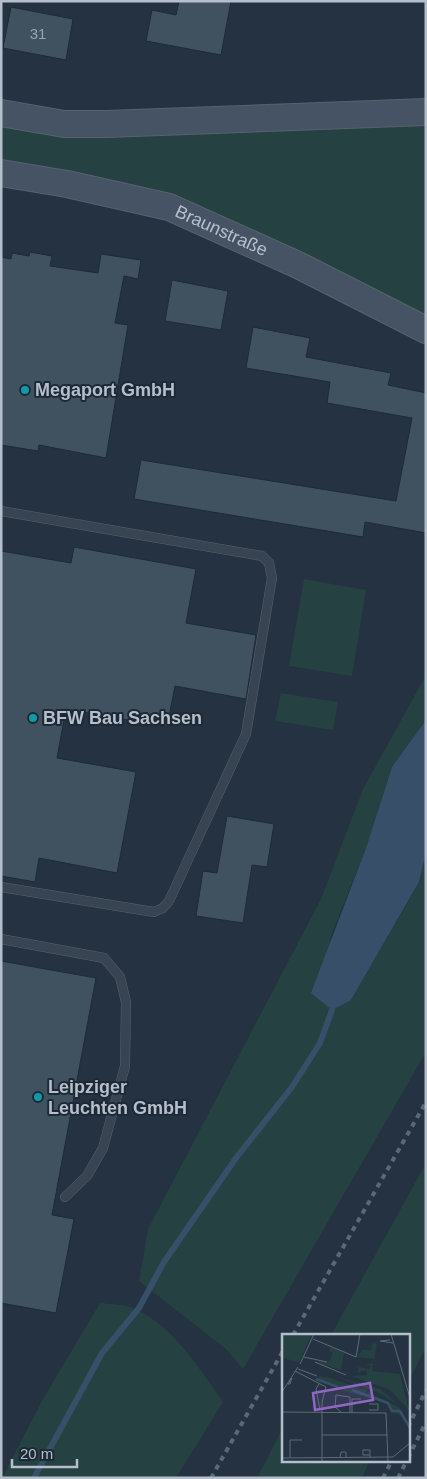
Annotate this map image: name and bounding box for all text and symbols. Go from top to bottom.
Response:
house number: 31 [30,25,46,42]
street label: Braunstraße [172,201,271,260]
place label: Megaport GmbH [35,380,175,400]
marker: Megaport GmbH [19,384,31,396]
place label: BFW Bau Sachsen [43,708,202,728]
marker: BFW Bau Sachsen [27,712,39,724]
place label: Leipziger Leuchten GmbH [48,1077,187,1118]
marker: Leipziger Leuchten GmbH [32,1091,44,1103]
inset map [282,1334,410,1462]
scale bar [12,1436,78,1468]
text: 20 m [20,1445,53,1462]

